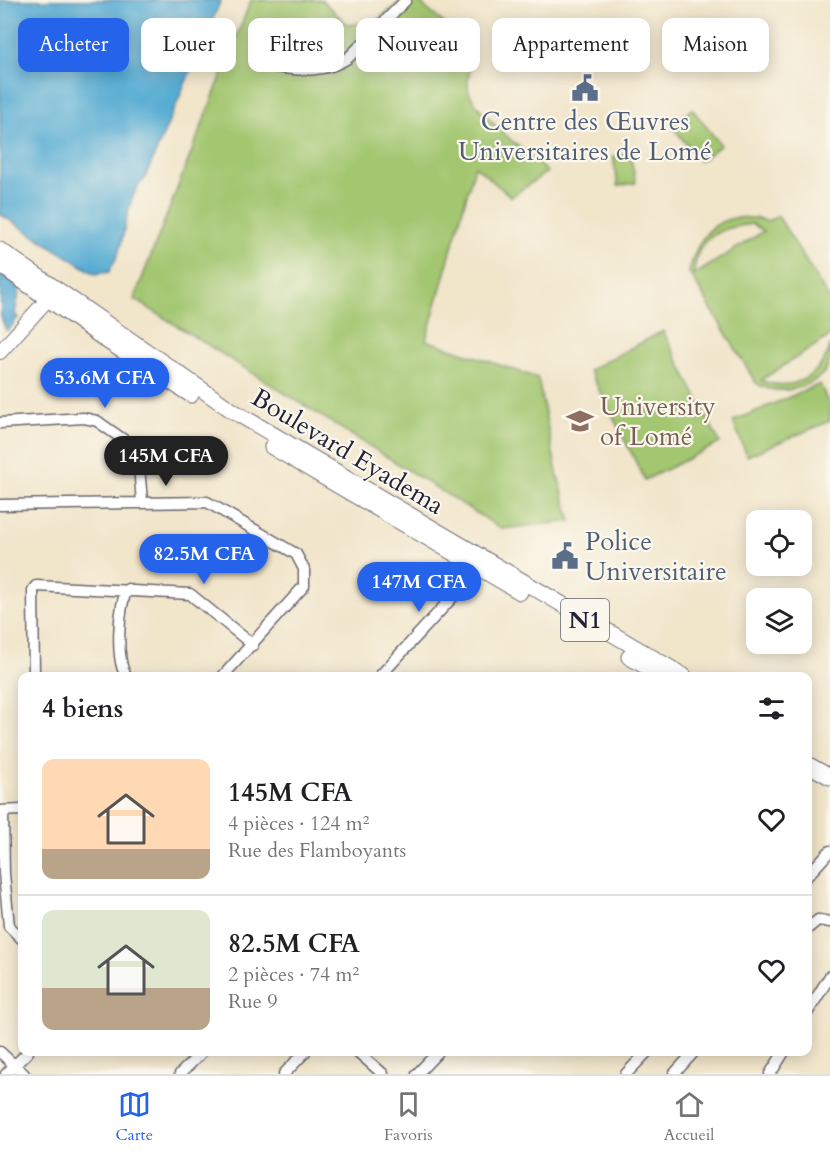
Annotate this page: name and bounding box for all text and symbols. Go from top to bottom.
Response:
chip: Acheter [18,18,129,72]
chip: Louer [141,18,236,72]
chip: Filtres [248,18,344,72]
chip: Nouveau [356,18,480,72]
chip: Appartement [492,18,650,72]
chip: Maison [662,18,769,72]
public building icon: Centre des Œuvres Universitaires de Lomé [570,73,600,103]
place label: Centre des Œuvres Universitaires de Lomé [458,104,712,169]
pin: 53.6M CFA [36,358,174,409]
text: 53.6M CFA [54,364,156,391]
street label: Boulevard Eyadema [245,380,451,523]
place label: University of Lomé [600,389,716,454]
school or university icon: University of Lomé [565,406,595,436]
pin: 145M CFA [104,436,228,487]
text: 145M CFA [118,442,214,469]
map controls [746,510,812,654]
button: locate [746,510,812,576]
place label: Police Universitaire [585,524,727,589]
pin: 82.5M CFA [135,534,273,585]
text: 82.5M CFA [153,540,255,567]
public building icon: Police Universitaire [550,541,580,571]
pin: 147M CFA [357,562,481,613]
text: 147M CFA [371,568,467,595]
button: layers [746,588,812,654]
road number: N1 [561,599,609,641]
text: 4 biens [42,691,123,726]
icon: filters [755,692,788,725]
text: 145M CFA [228,775,352,810]
icon: home [90,783,162,855]
icon: heart [755,803,788,836]
text: 4 pièces · 124 m² [228,810,369,837]
text: Rue des Flamboyants [228,837,406,864]
text: 82.5M CFA [228,926,360,961]
icon: home [90,934,162,1006]
icon: heart [755,954,788,987]
text: 2 pièces · 74 m² [228,961,359,988]
text: Rue 9 [228,988,278,1015]
tab: Carte [116,1088,153,1146]
tab: Favoris [384,1088,433,1146]
tab: Accueil [664,1088,714,1146]

